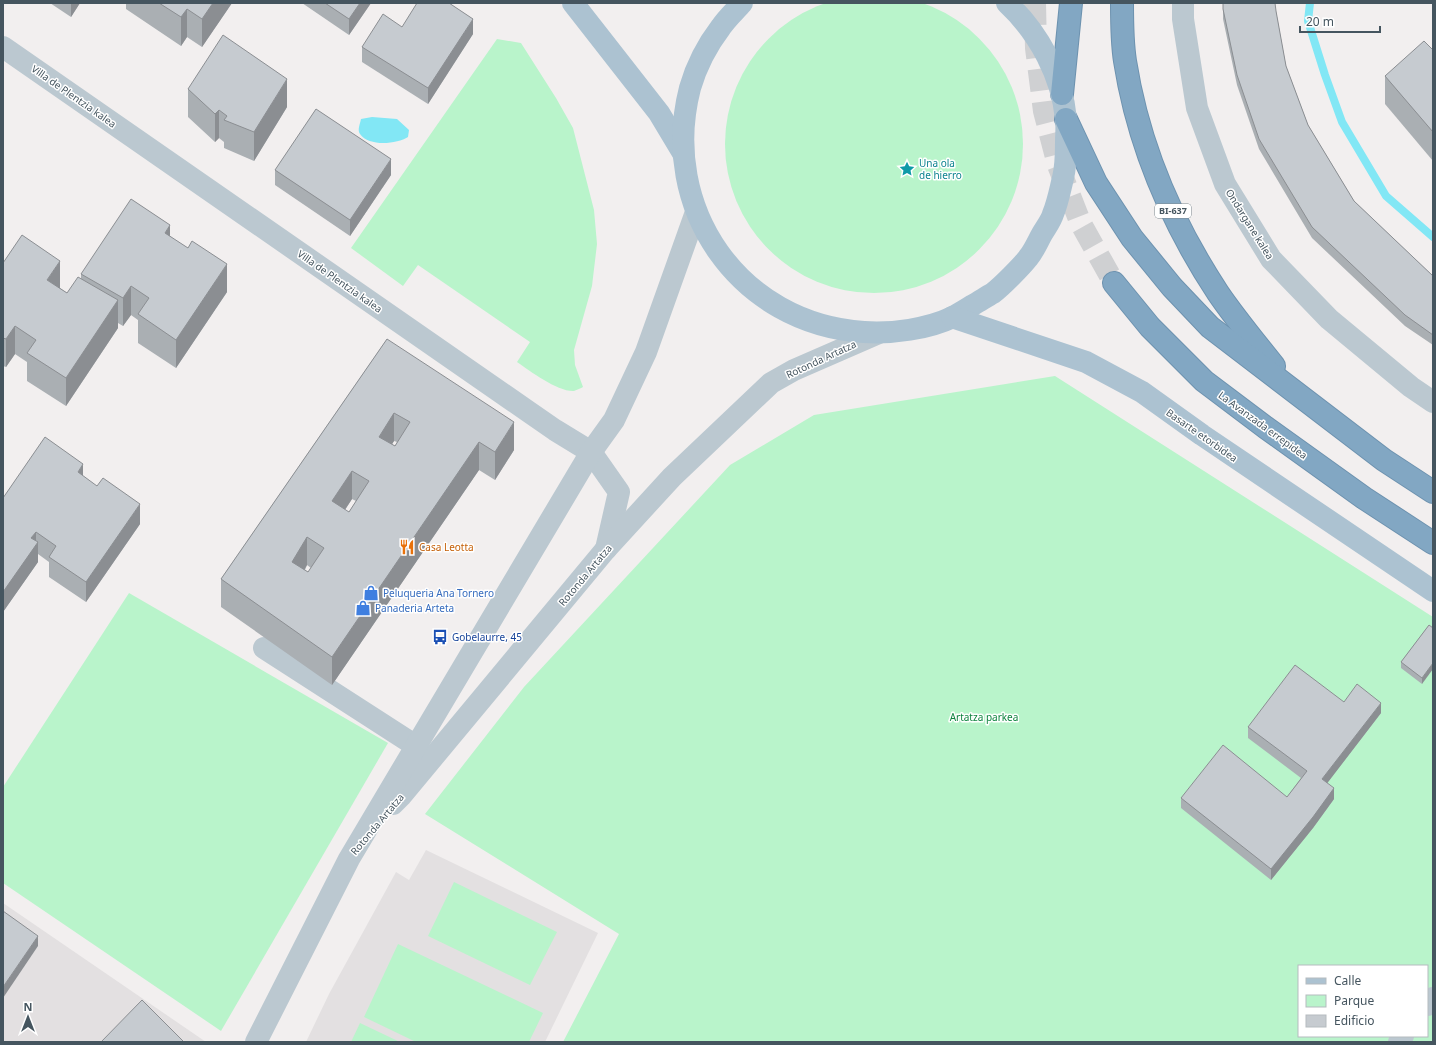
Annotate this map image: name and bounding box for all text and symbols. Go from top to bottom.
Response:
scale bar [1300,8,1380,34]
text: 20 m [1306,13,1334,30]
street label: Villa de Plentzia kalea [29,61,119,131]
place label: Una ola de hierro [919,156,962,182]
place icon: Una ola de hierro [898,160,916,178]
street label: Ondargane kalea [1223,186,1277,262]
road number: BI-637 [1155,204,1191,218]
street label: Villa de Plentzia kalea [295,246,385,316]
street label: Rotonda Artatza [784,337,858,381]
street label: La Avanzada errepidea [1216,388,1310,462]
street label: Basarte etorbidea [1164,405,1240,465]
restaurant icon: Casa Leotta [398,538,416,556]
place label: Casa Leotta [419,540,474,554]
street label: Rotonda Artatza [555,541,615,609]
shop icon: Peluqueria Ana Tornero [362,584,380,602]
place label: Peluqueria Ana Tornero [383,586,494,600]
shop icon: Panaderia Arteta [354,599,372,617]
place label: Panaderia Arteta [375,601,454,615]
bus stop icon: Gobelaurre, 45 [431,628,449,646]
place label: Gobelaurre, 45 [452,630,522,644]
park label: Artatza parkea [950,710,1018,724]
street label: Rotonda Artatza [347,790,407,858]
legend [1298,965,1428,1037]
text: Calle [1334,972,1362,989]
text: Parque [1334,992,1375,1009]
north arrow [8,997,48,1037]
text: N [24,999,32,1014]
text: Edificio [1334,1012,1375,1029]

